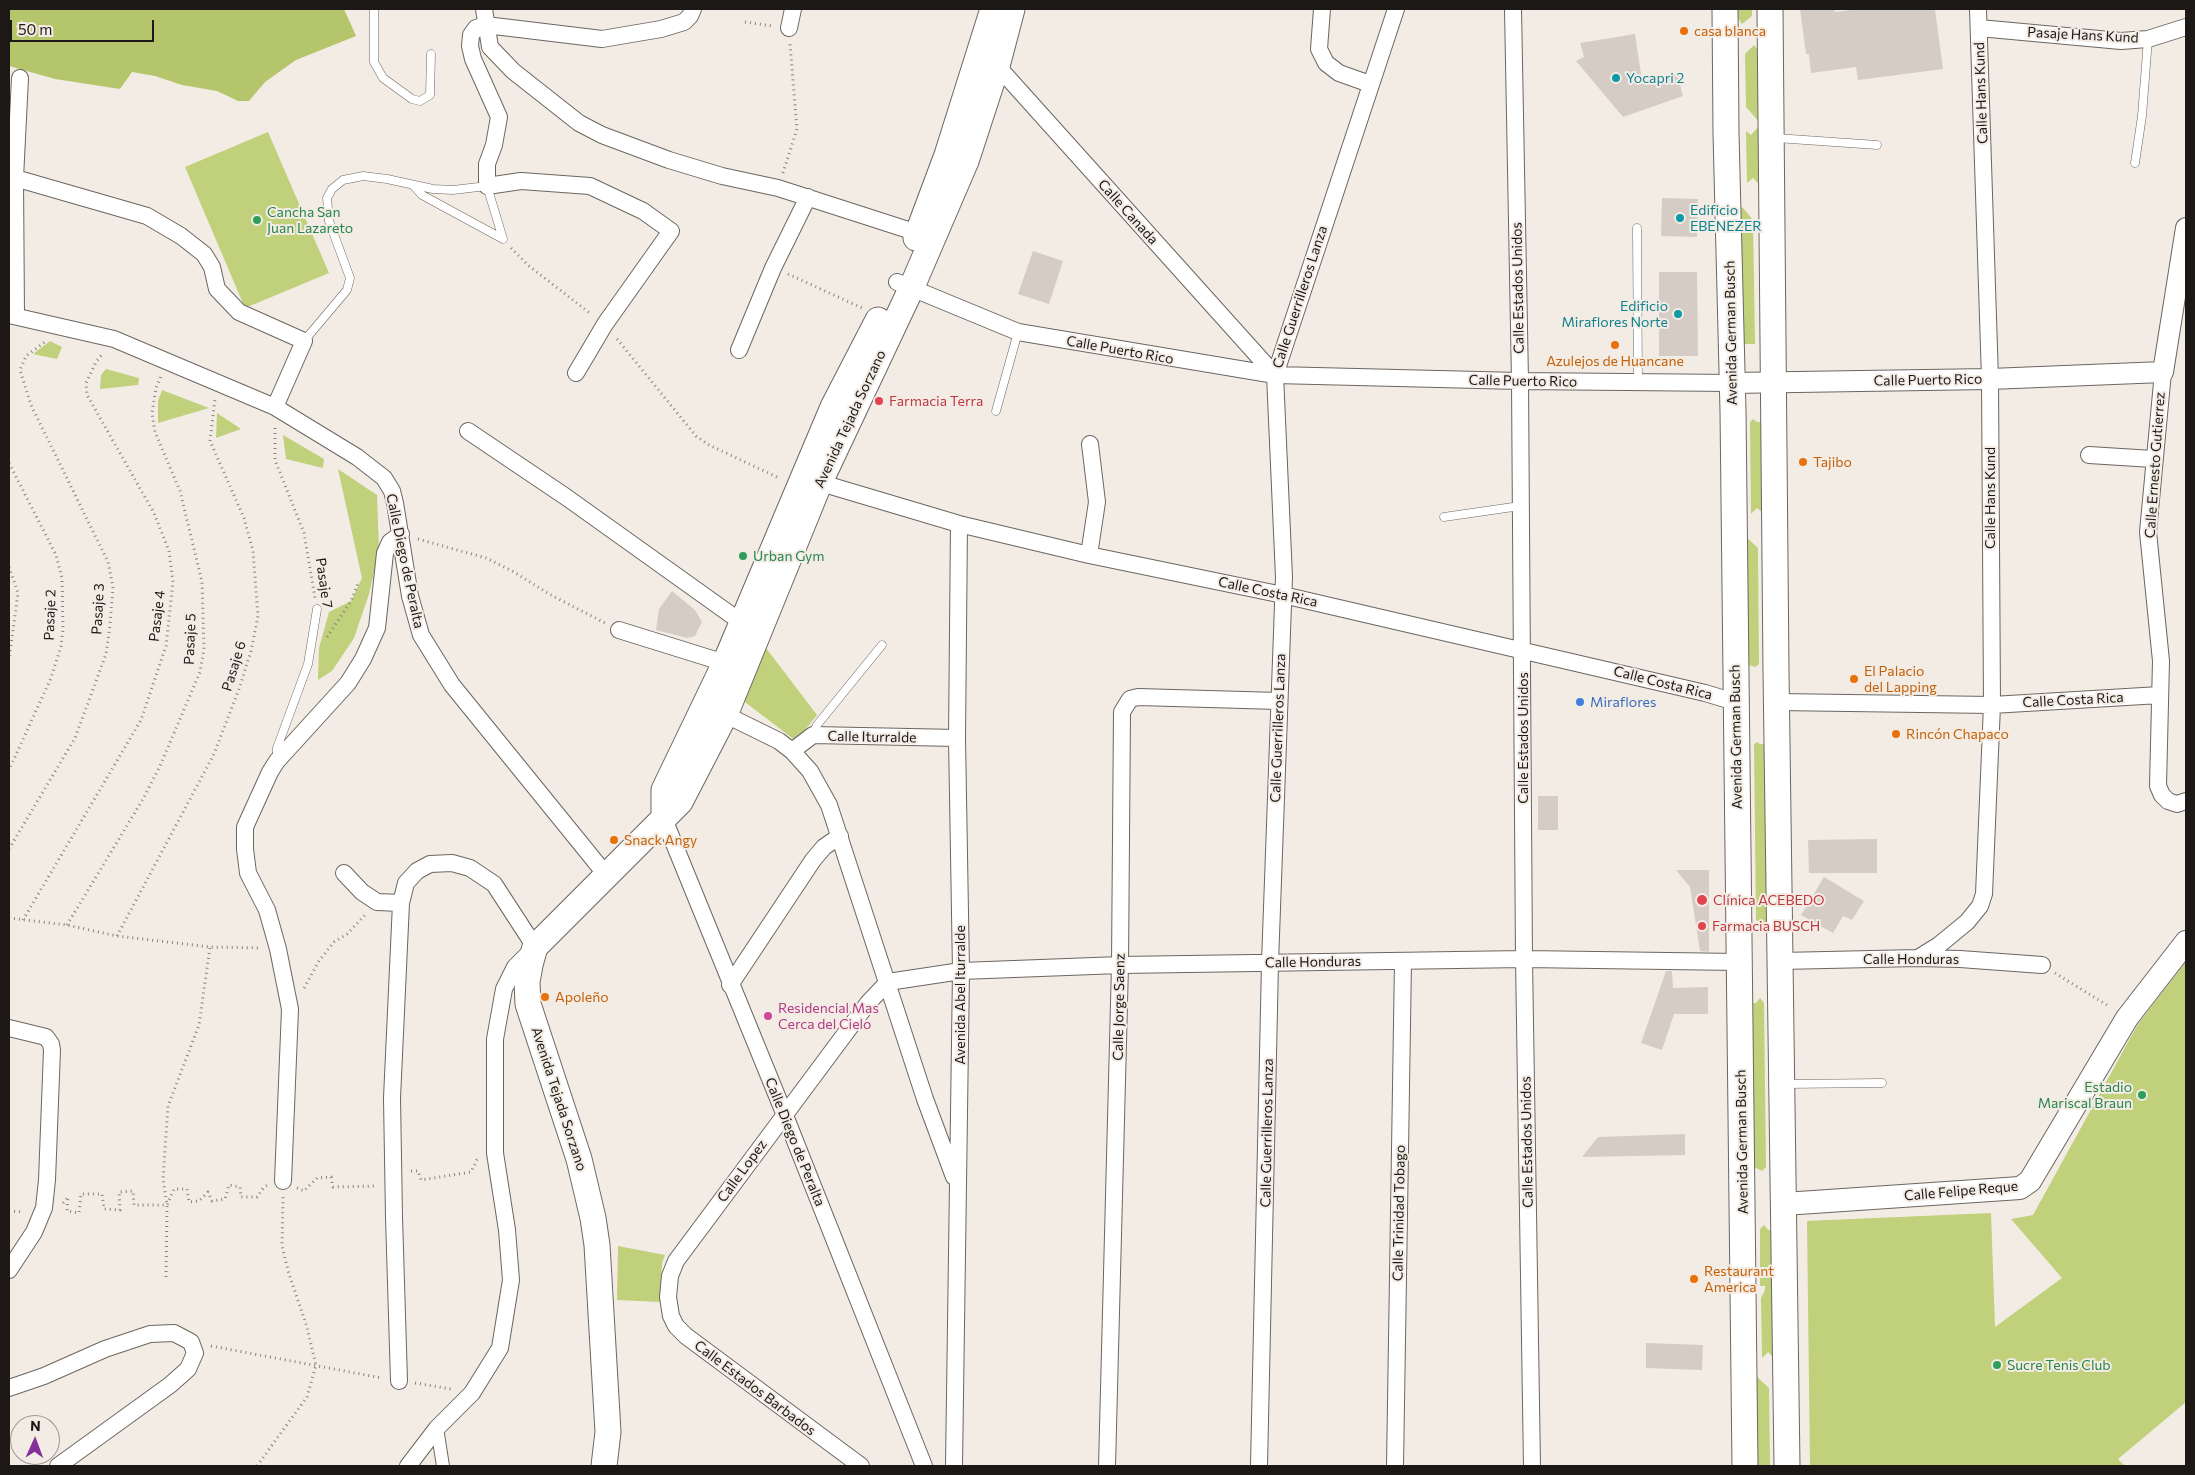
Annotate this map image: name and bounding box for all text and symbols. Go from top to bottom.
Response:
scale bar [12,10,156,42]
text: 50 m [18,20,52,38]
place label: casa blanca [1694,23,1766,39]
street label: Pasaje Hans Kund [2027,24,2139,46]
marker: casa blanca [1678,25,1690,37]
street label: Calle Hans Kund [1971,42,1991,144]
place label: Yocapri 2 [1626,70,1684,86]
marker: Yocapri 2 [1610,72,1622,84]
street label: Calle Canada [1094,176,1162,248]
place label: Edificio EBENEZER [1690,202,1762,234]
place label: Cancha San Juan Lazareto [267,204,353,236]
marker: Edificio EBENEZER [1674,212,1686,224]
marker: Cancha San Juan Lazareto [251,214,263,226]
street label: Calle Estados Unidos [1508,222,1528,354]
street label: Calle Guerrilleros Lanza [1269,224,1331,370]
street label: Avenida German Busch [1721,260,1741,406]
place label: Edificio Miraflores Norte [1561,298,1668,331]
marker: Edificio Miraflores Norte [1672,308,1684,320]
street label: Calle Puerto Rico [1065,332,1175,368]
marker: Azulejos de Huancane [1609,339,1621,351]
street label: Avenida Tejada Sorzano [811,347,889,491]
place label: Azulejos de Huancane [1546,353,1684,369]
street label: Calle Puerto Rico [1874,371,1982,389]
street label: Calle Puerto Rico [1469,372,1577,390]
street label: Calle Ernesto Gutierrez [2142,391,2168,539]
place label: Farmacia Terra [889,393,983,409]
marker: Farmacia Terra [873,395,885,407]
street label: Calle Hans Kund [1982,447,1998,549]
place label: Tajibo [1813,454,1852,470]
marker: Tajibo [1797,456,1809,468]
street label: Calle Diego de Peralta [383,492,427,630]
place label: Urban Gym [753,548,825,564]
marker: Urban Gym [737,550,749,562]
street label: Pasaje 7 [312,557,336,609]
street label: Calle Costa Rica [1217,573,1319,611]
street label: Pasaje 3 [88,583,108,635]
street label: Pasaje 2 [41,589,59,641]
street label: Pasaje 4 [146,589,168,643]
street label: Pasaje 5 [181,613,199,665]
street label: Pasaje 6 [218,639,250,693]
street label: Calle Guerrilleros Lanza [1267,653,1289,803]
street label: Calle Costa Rica [1612,663,1714,703]
place label: El Palacio del Lapping [1864,663,1937,696]
street label: Avenida German Busch [1726,664,1746,810]
street label: Calle Estados Unidos [1515,672,1531,804]
marker: El Palacio del Lapping [1848,673,1860,685]
street label: Calle Costa Rica [2022,689,2124,711]
place label: Miraflores [1590,694,1656,710]
marker: Miraflores [1574,696,1586,708]
place label: Rincón Chapaco [1906,726,2009,742]
street label: Calle Iturralde [827,728,917,746]
marker: Rincón Chapaco [1890,728,1902,740]
place label: Snack Angy [624,832,697,848]
marker: Snack Angy [608,834,620,846]
place label: Clínica ACEBEDO [1713,892,1825,908]
marker: Clínica ACEBEDO [1695,893,1709,907]
place label: Farmacia BUSCH [1712,918,1820,934]
marker: Farmacia BUSCH [1696,920,1708,932]
street label: Avenida Abel Iturralde [952,925,968,1065]
street label: Calle Honduras [1863,951,1959,967]
street label: Calle Jorge Saenz [1110,953,1128,1061]
street label: Calle Honduras [1265,953,1361,971]
place label: Apoleño [555,989,609,1005]
marker: Apoleño [539,991,551,1003]
place label: Residencial Mas Cerca del Cielo [778,1000,879,1032]
marker: Residencial Mas Cerca del Cielo [762,1010,774,1022]
street label: Avenida Tejada Sorzano [528,1025,590,1173]
street label: Calle Guerrilleros Lanza [1257,1058,1277,1208]
street label: Avenida German Busch [1732,1069,1752,1215]
street label: Calle Diego de Peralta [761,1075,829,1209]
street label: Calle Estados Unidos [1517,1076,1537,1208]
place label: Estadio Mariscal Braun [2038,1079,2132,1112]
marker: Estadio Mariscal Braun [2136,1089,2148,1101]
street label: Calle Lopez [714,1136,770,1206]
street label: Calle Trinidad Tobago [1389,1145,1409,1281]
street label: Calle Felipe Reque [1903,1178,2019,1204]
place label: Restaurant America [1704,1263,1774,1295]
marker: Restaurant America [1688,1273,1700,1285]
street label: Calle Estados Barbados [691,1337,819,1439]
place label: Sucre Tenis Club [2007,1357,2111,1373]
marker: Sucre Tenis Club [1991,1359,2003,1371]
north arrow [10,1415,60,1465]
text: N [30,1417,41,1434]

